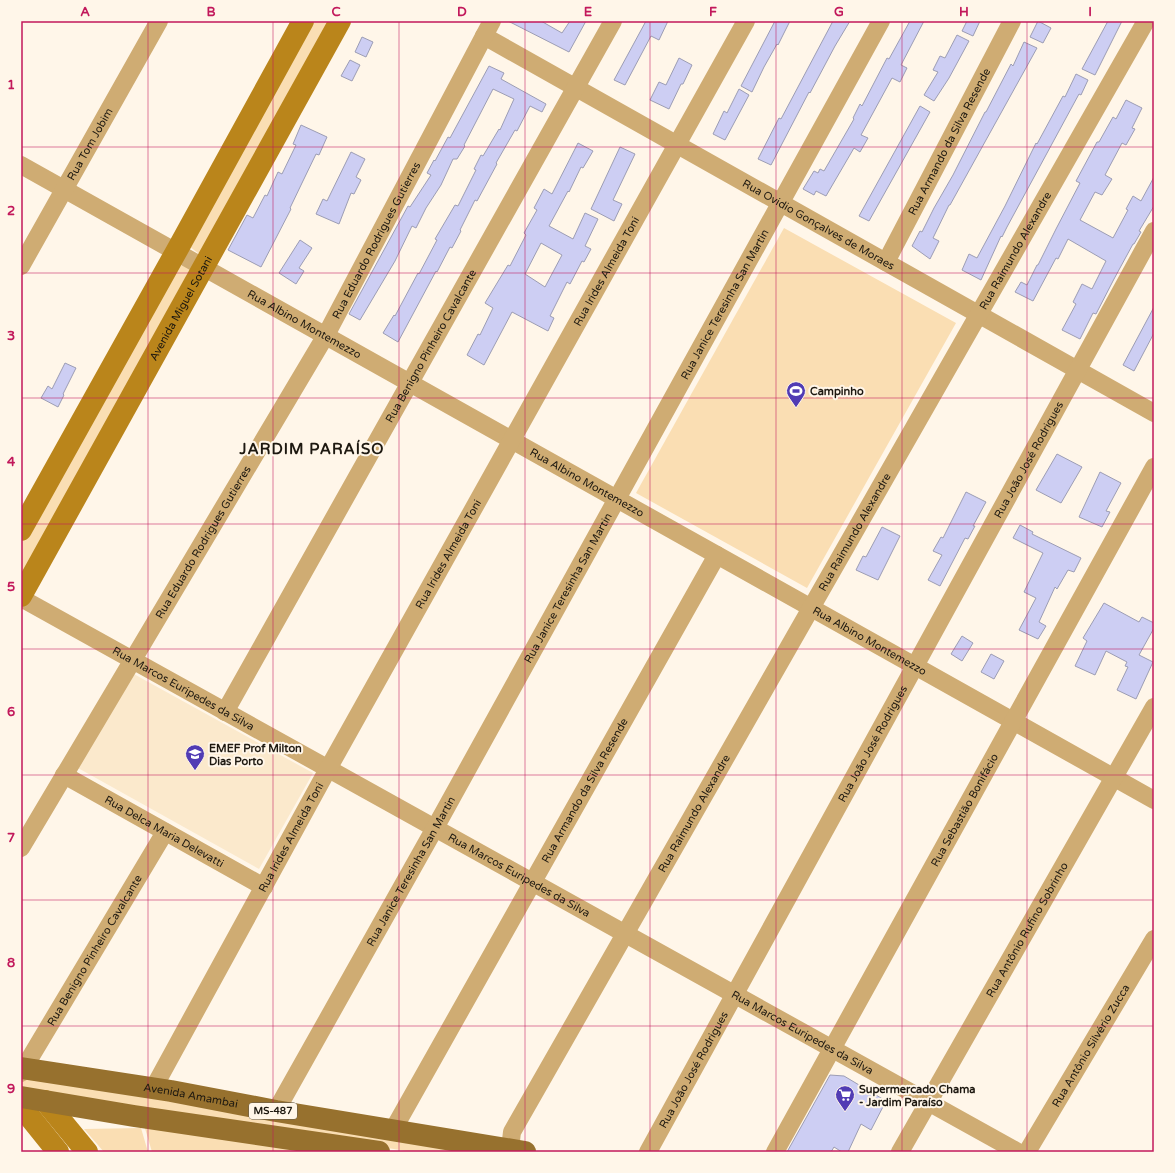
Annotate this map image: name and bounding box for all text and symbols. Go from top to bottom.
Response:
text: A [80,4,90,20]
text: B [206,4,216,20]
text: C [331,4,341,20]
text: D [457,4,467,20]
text: E [584,4,592,20]
text: F [709,4,717,20]
text: G [834,4,844,20]
text: H [959,4,969,20]
text: I [1088,4,1092,20]
street label: Rua Armando da Silva Resende [905,66,993,217]
text: 1 [7,77,15,93]
street label: Rua Tom Jobim [64,106,115,182]
street label: Rua Eduardo Rodrigues Gutierres [329,160,423,321]
street label: Rua Ovidio Gonçalves de Moraes [740,176,897,272]
street label: Rua Raimundo Alexandre [976,189,1054,312]
text: 2 [7,203,15,219]
street label: Rua Irides Almeida Toni [570,214,642,328]
street label: Rua Janice Teresinha San Martin [678,227,771,382]
street label: Avenida Miguel Sotani [146,254,215,363]
street label: Rua Benigno Pinheiro Cavalcante [382,267,479,425]
street label: Rua Albino Montemezzo [245,287,364,361]
text: 3 [7,328,15,344]
sports icon: Campinho [785,380,807,408]
place label: Campinho [810,385,864,399]
street label: Rua João José Rodrigues [991,399,1066,520]
district label: JARDIM PARAÍSO [239,439,384,458]
street label: Rua Albino Montemezzo [528,445,647,520]
text: 4 [7,454,16,470]
street label: Rua Eduardo Rodrigues Gutierres [153,463,253,621]
street label: Rua Raimundo Alexandre [816,471,893,593]
street label: Rua Irides Almeida Toni [412,497,484,611]
street label: Rua Janice Teresinha San Martin [521,510,614,665]
text: 5 [7,579,15,595]
street label: Rua Albino Montemezzo [811,604,929,678]
street label: Rua Marcos Euripedes da Silva [110,644,257,733]
street label: Rua João José Rodrigues [835,683,910,804]
text: 6 [7,704,15,720]
street label: Rua Armando da Silva Resende [539,716,630,865]
place label: EMEF Prof Milton Dias Porto [209,742,302,768]
school or university icon: EMEF Prof Milton Dias Porto [184,743,206,771]
street label: Rua Sebastião Bonifácio [928,751,1001,869]
street label: Rua Raimundo Alexandre [655,752,733,875]
street label: Rua Irides Almeida Toni [255,780,326,894]
street label: Rua Delca Maria Delevatti [102,793,226,870]
street label: Rua Janice Teresinha San Martin [363,794,458,948]
text: 7 [7,830,15,846]
street label: Rua Marcos Euripedes da Silva [446,830,593,920]
street label: Rua Antônio Rufino Sobrinho [983,860,1071,1000]
street label: Rua Benigno Pinheiro Cavalcante [44,872,144,1028]
text: 8 [7,955,15,971]
street label: Rua Antônio Silvério Zucca [1049,982,1132,1109]
street label: Rua Marcos Euripedes da Silva [729,988,876,1077]
street label: Rua João José Rodrigues [656,1009,731,1130]
street label: Avenida Amambai [143,1080,239,1110]
text: 9 [7,1081,15,1097]
place label: Supermercado Chama - Jardim Paraíso [859,1083,975,1109]
supermarket icon: Supermercado Chama - Jardim Paraíso [834,1084,856,1112]
road number: MS-487 [249,1103,297,1119]

